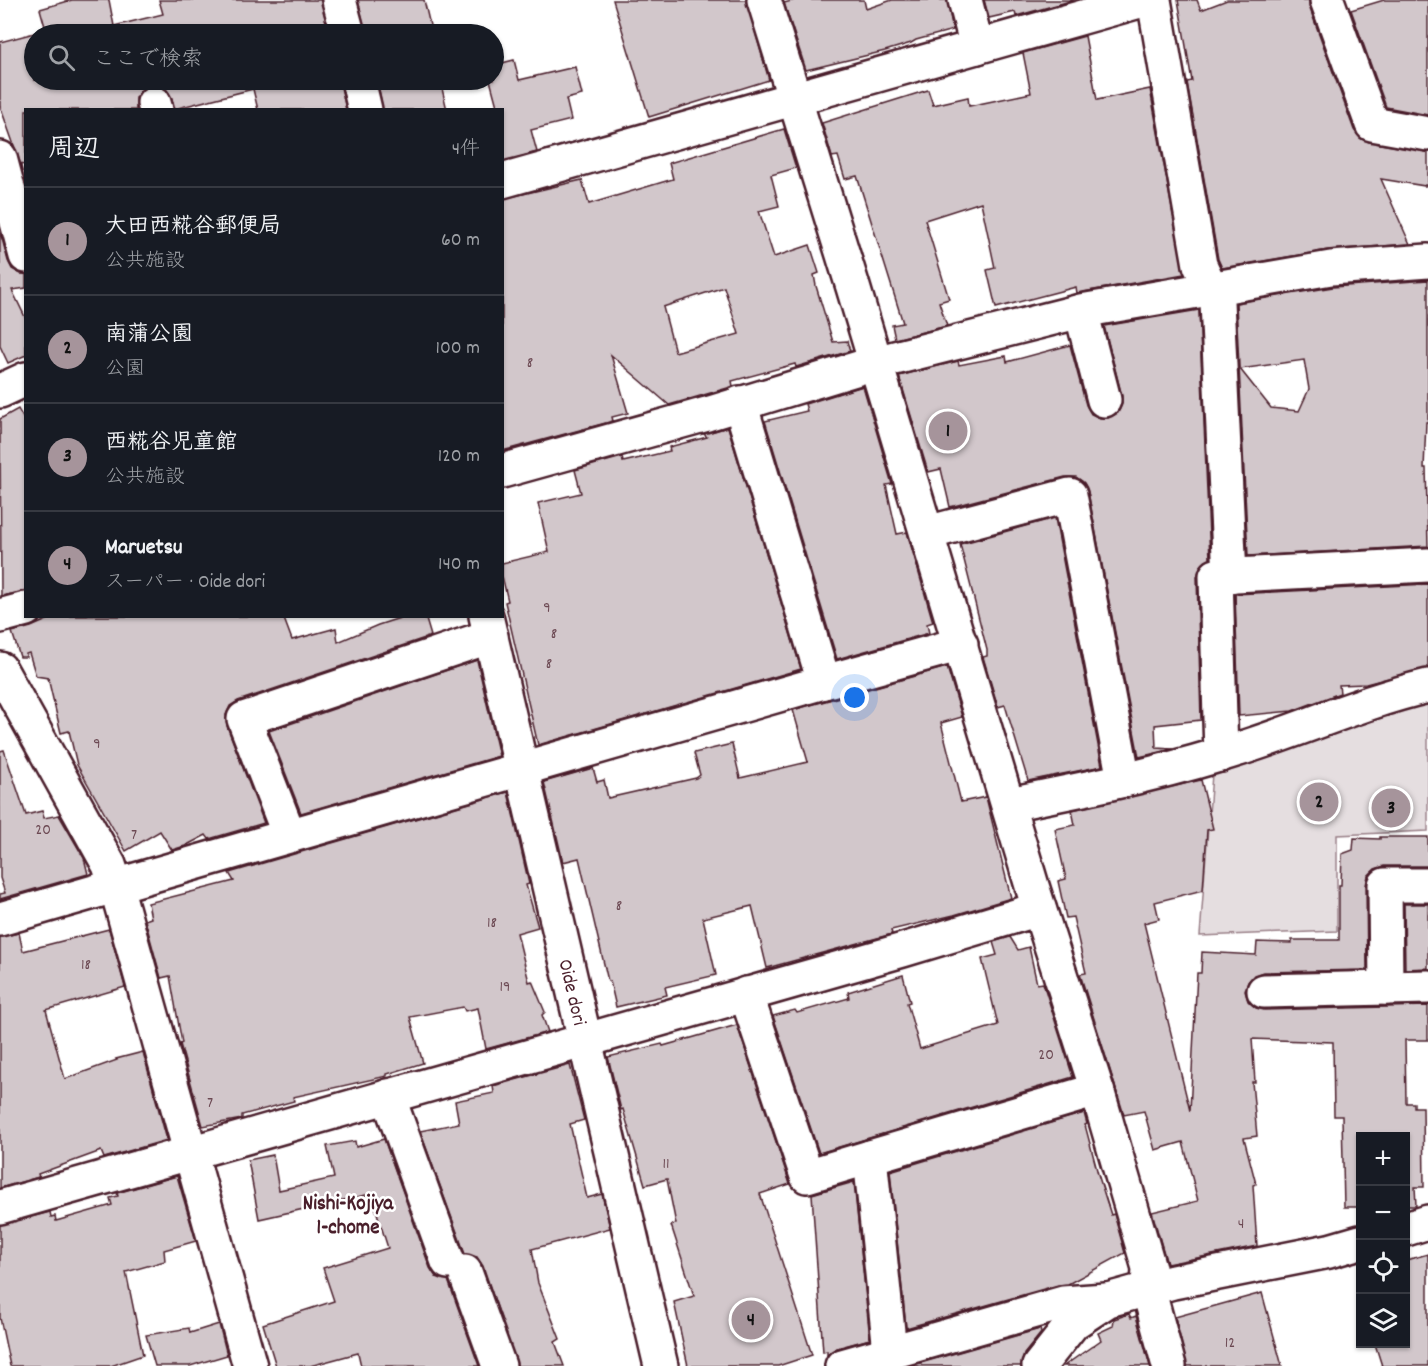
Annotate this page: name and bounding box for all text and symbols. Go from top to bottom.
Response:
search box [24,24,504,90]
icon: search [45,41,78,74]
text: ここで検索 [93,45,203,76]
text: 周辺 [48,132,100,169]
text: 4件 [452,136,480,164]
text: 大田西糀谷郵便局 [105,212,281,243]
text: 1 [65,227,70,255]
text: 60 m [441,227,480,255]
text: 公共施設 [105,248,185,276]
text: 南蒲公園 [105,320,193,351]
text: 2 [63,335,72,363]
text: 100 m [436,335,480,363]
house number: 8 [527,352,533,375]
text: 公園 [105,356,145,384]
pin: 1 [928,408,968,454]
text: 西糀谷児童館 [105,428,237,459]
text: 3 [63,443,72,471]
text: 120 m [438,443,480,471]
text: 公共施設 [105,464,185,492]
text: Maruetsu [105,533,182,564]
text: 4 [63,551,72,579]
text: 140 m [438,551,480,579]
text: スーパー · Oide dori [105,569,265,597]
house number: 9 [543,597,551,620]
house number: 8 [551,623,557,646]
house number: 8 [546,653,552,676]
your location [840,683,869,712]
house number: 9 [93,733,101,756]
pin: 2 [1300,780,1338,824]
pin: 3 [1372,786,1410,830]
house number: 20 [35,819,51,842]
house number: 7 [131,824,137,847]
house number: 8 [616,895,622,918]
house number: 18 [487,912,497,935]
house number: 18 [81,954,91,977]
street label: Oide dori [550,957,592,1029]
house number: 19 [500,976,510,999]
house number: 20 [1038,1044,1054,1067]
house number: 7 [207,1092,213,1115]
map controls [1356,1132,1410,1348]
button: + [1356,1132,1410,1186]
house number: 11 [662,1153,670,1176]
button: − [1356,1186,1410,1240]
district label: Nishi-Kojiya 1-chome [303,1190,394,1244]
house number: 4 [1238,1213,1244,1236]
button: locate [1356,1240,1410,1294]
button: layers [1356,1294,1410,1348]
pin: 4 [732,1298,771,1342]
house number: 12 [1225,1332,1235,1355]

